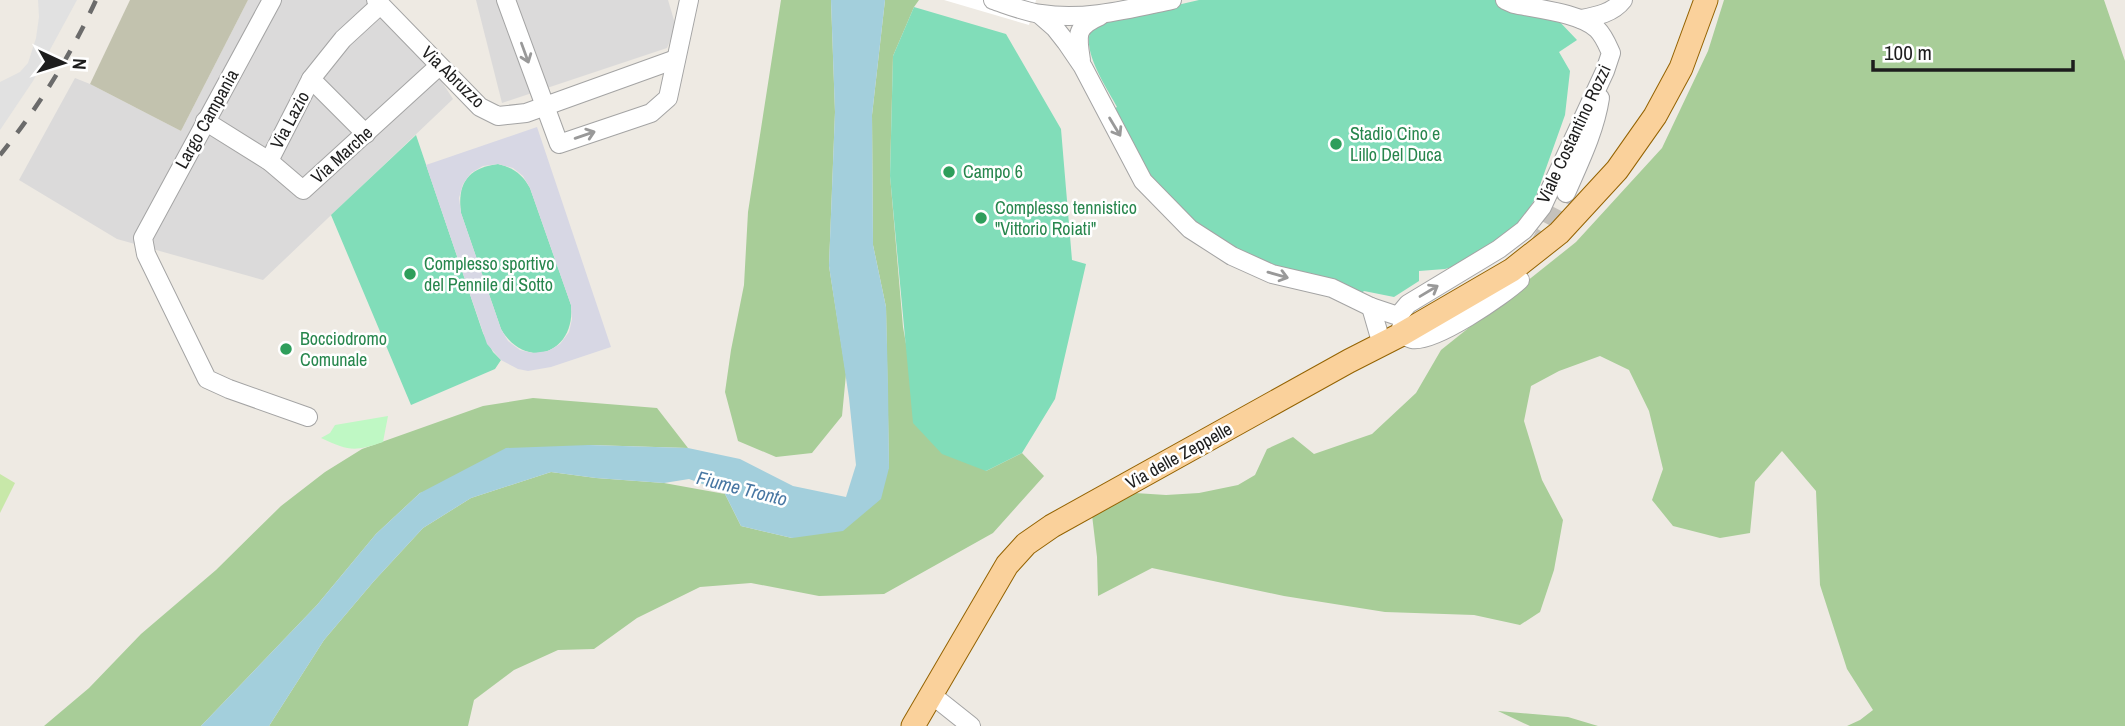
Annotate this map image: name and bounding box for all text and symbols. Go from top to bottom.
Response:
north arrow [28,28,98,98]
scale bar [1873,28,2072,72]
text: 100 m [1884,38,1932,67]
street label: Via Abruzzo [416,40,491,113]
one-way arrow [520,42,533,64]
text: N [67,58,93,71]
street label: Viale Costantino Rozzi [1530,60,1617,207]
street label: Largo Campania [169,65,244,173]
street label: Via Lazio [264,86,315,153]
one-way arrow [1109,117,1123,137]
street label: Via Marche [305,120,378,189]
place label: Stadio Cino e Lillo Del Duca [1350,121,1442,167]
one-way arrow [573,128,595,140]
marker: Stadio Cino e Lillo Del Duca [1328,136,1344,152]
place label: Campo 6 [963,159,1023,184]
marker: Campo 6 [941,164,957,180]
place label: Complesso tennistico "Vittorio Roiati" [995,195,1137,241]
marker: Complesso tennistico "Vittorio Roiati" [973,210,989,226]
place label: Complesso sportivo del Pennile di Sotto [424,251,554,297]
marker: Complesso sportivo del Pennile di Sotto [402,266,418,282]
one-way arrow [1267,269,1289,282]
one-way arrow [1418,284,1438,298]
place label: Bocciodromo Comunale [300,326,387,372]
marker: Bocciodromo Comunale [278,341,294,357]
street label: Via delle Zeppelle [1121,416,1236,495]
water label: Fiume Tronto [694,464,790,512]

